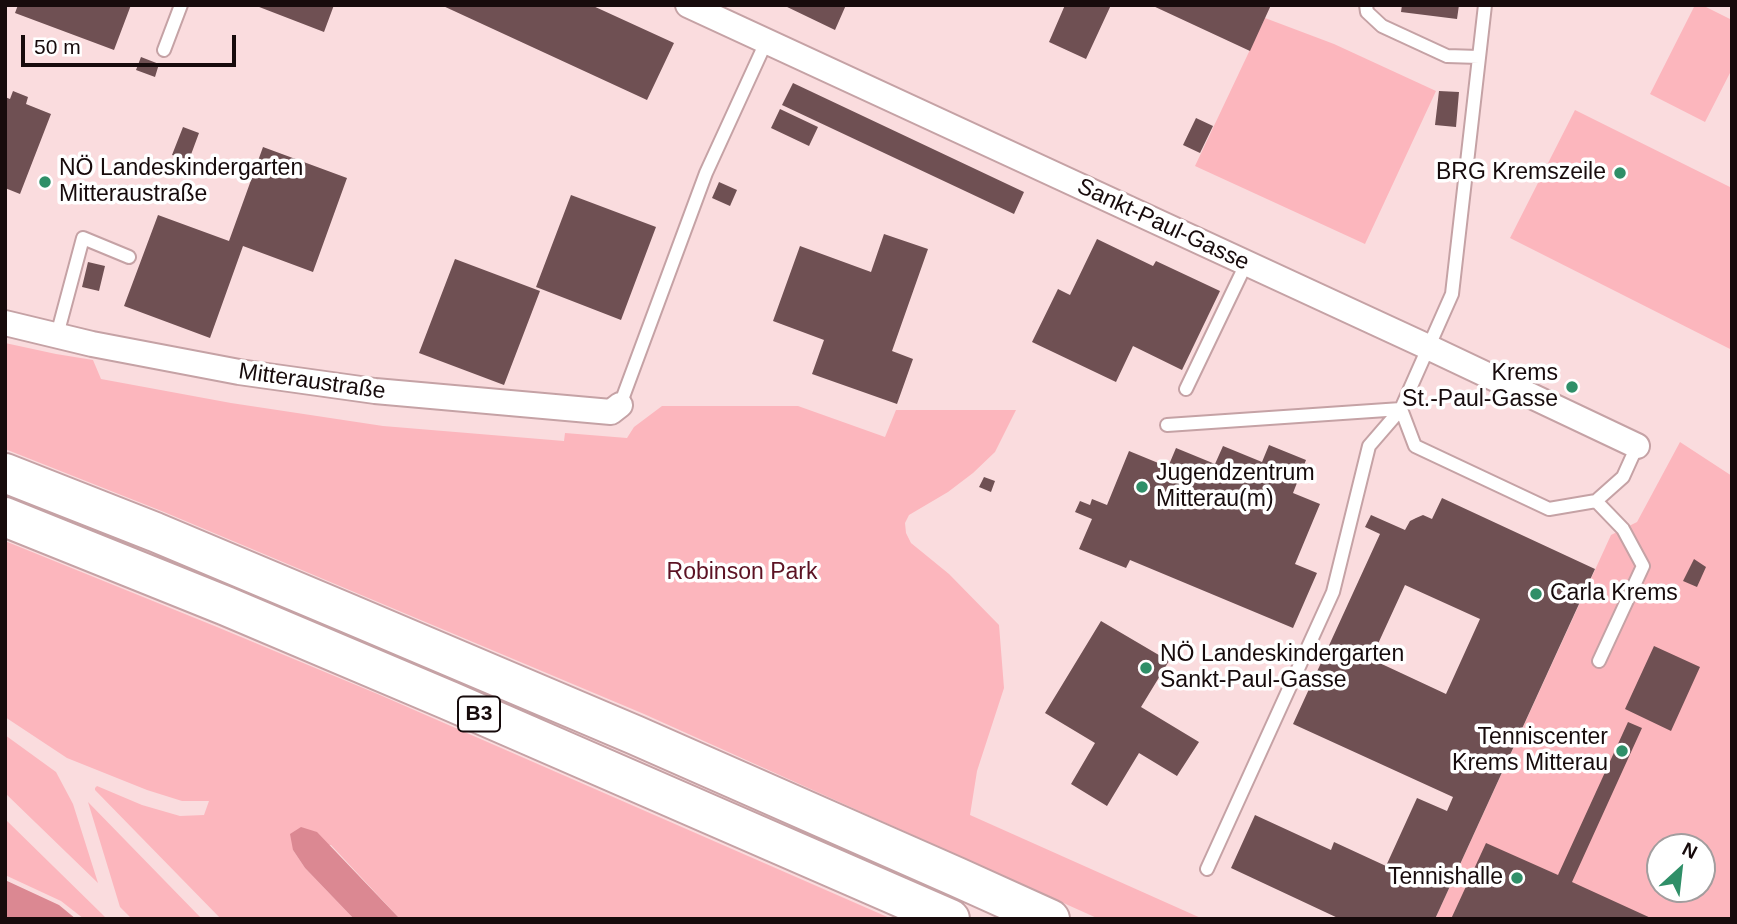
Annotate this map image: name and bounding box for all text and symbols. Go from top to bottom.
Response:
scale bar [24,21,240,65]
text: 50 m [34,35,81,58]
place label: NÖ Landeskindergarten Mitteraustraße [59,155,303,209]
place label: BRG Kremszeile [1436,159,1606,187]
marker: BRG Kremszeile [1612,165,1628,181]
street label: Sankt-Paul-Gasse [1073,173,1253,277]
marker: NÖ Landeskindergarten Mitteraustraße [37,174,53,190]
street label: Mitteraustraße [237,358,387,406]
place label: Krems St.-Paul-Gasse [1402,360,1558,414]
marker: Krems St.-Paul-Gasse [1564,379,1580,395]
place label: Jugendzentrum Mitterau(m) [1156,460,1315,514]
marker: Jugendzentrum Mitterau(m) [1134,479,1150,495]
park label: Robinson Park [667,559,817,587]
place label: Carla Krems [1550,580,1678,608]
marker: Carla Krems [1528,586,1544,602]
place label: NÖ Landeskindergarten Sankt-Paul-Gasse [1160,641,1404,695]
marker: NÖ Landeskindergarten Sankt-Paul-Gasse [1138,660,1154,676]
road number: B3 [458,696,500,732]
place label: Tenniscenter Krems Mitterau [1452,724,1608,778]
marker: Tenniscenter Krems Mitterau [1614,743,1630,759]
north arrow [1646,833,1716,903]
text: N [1679,838,1701,863]
place label: Tennishalle [1388,864,1503,892]
marker: Tennishalle [1509,870,1525,886]

